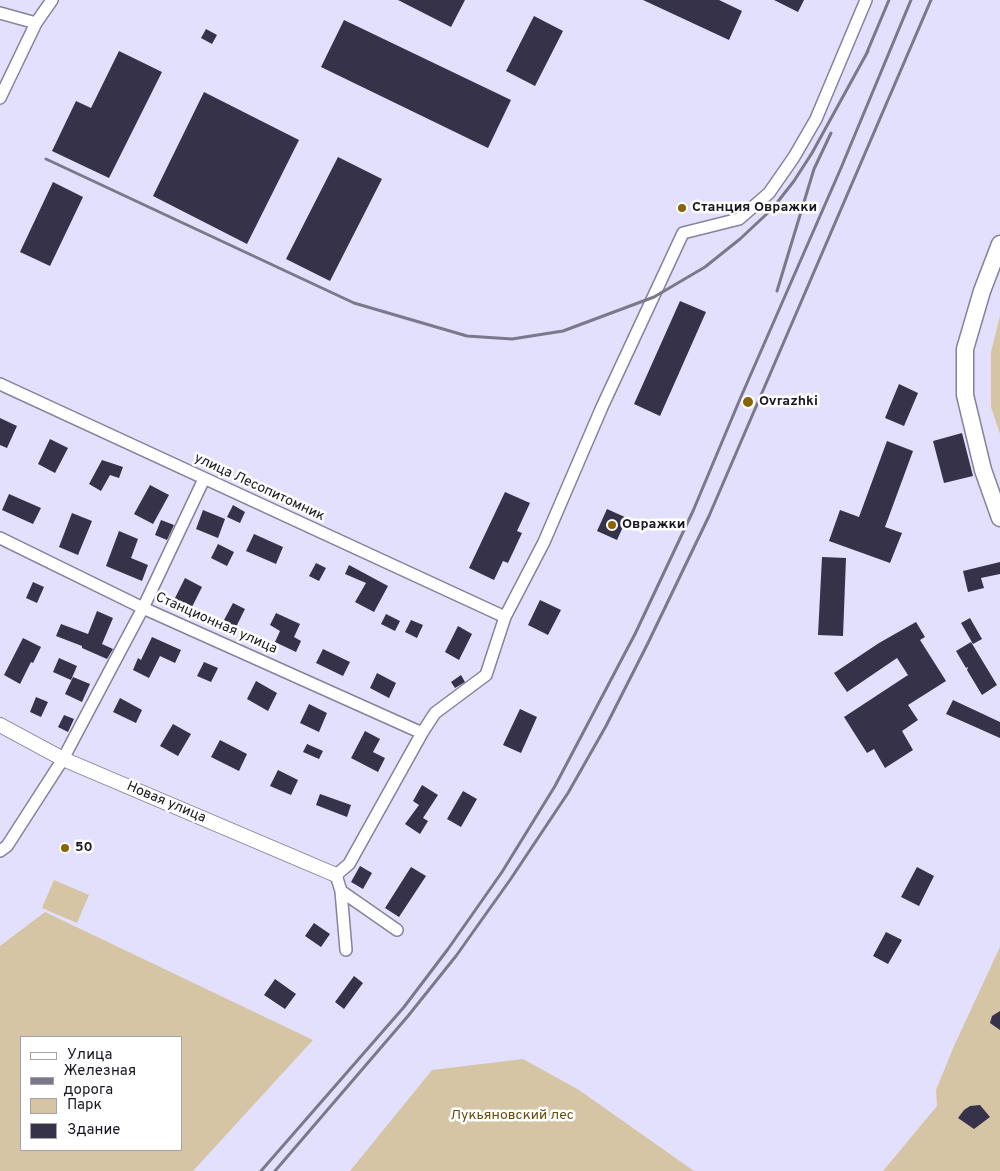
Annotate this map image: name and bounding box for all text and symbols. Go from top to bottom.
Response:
place label: Станция Овражки [692,200,817,216]
marker: Станция Овражки [676,202,688,214]
place label: Ovrazhki [759,394,818,410]
marker: Ovrazhki [741,395,755,409]
street label: улица Лесопитомник [191,450,327,526]
place label: Овражки [622,517,685,533]
marker: Овражки [606,519,618,531]
street label: Станционная улица [152,590,280,658]
street label: Новая улица [124,779,208,827]
place label: 50 [75,840,93,856]
marker: 50 [59,842,71,854]
legend [20,1036,182,1151]
text: Улица [67,1046,112,1065]
text: Железная дорога [64,1062,136,1100]
text: Парк [67,1096,102,1115]
park label: Лукьяновский лес [450,1108,574,1124]
text: Здание [67,1121,120,1140]

